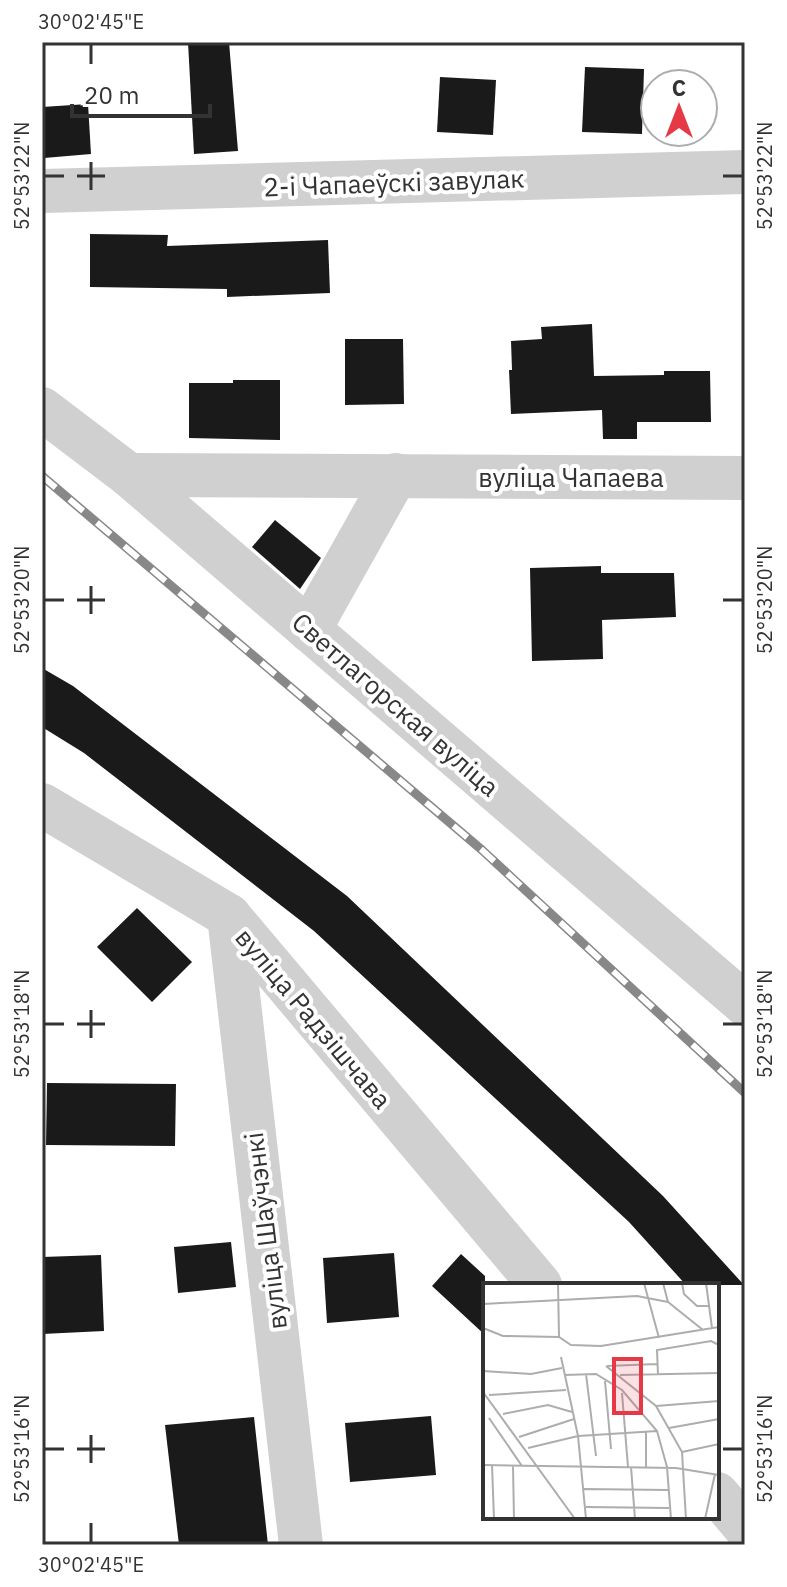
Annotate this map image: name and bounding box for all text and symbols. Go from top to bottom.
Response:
text: 30°02'45"E [38,8,144,35]
scale bar [72,68,210,118]
north arrow [639,68,719,148]
text: С [672,73,686,102]
text: 20 m [84,79,139,111]
text: 52°53'22"N [8,122,35,230]
text: 52°53'22"N [751,122,778,230]
street label: 2-і Чапаеўскі завулак [263,160,525,204]
street label: вуліца Чапаева [478,460,664,494]
text: 52°53'20"N [8,546,35,654]
text: 52°53'20"N [751,546,778,654]
street label: Светлагорская вуліца [285,605,507,803]
street label: вуліца Радзішчава [228,921,400,1115]
text: 52°53'18"N [8,970,35,1078]
text: 52°53'18"N [751,970,778,1078]
street label: вуліца Шаўчэнкі [236,1130,294,1332]
inset map [483,1283,719,1519]
text: 52°53'16"N [8,1395,35,1503]
text: 52°53'16"N [751,1395,778,1503]
text: 30°02'45"E [38,1551,144,1578]

